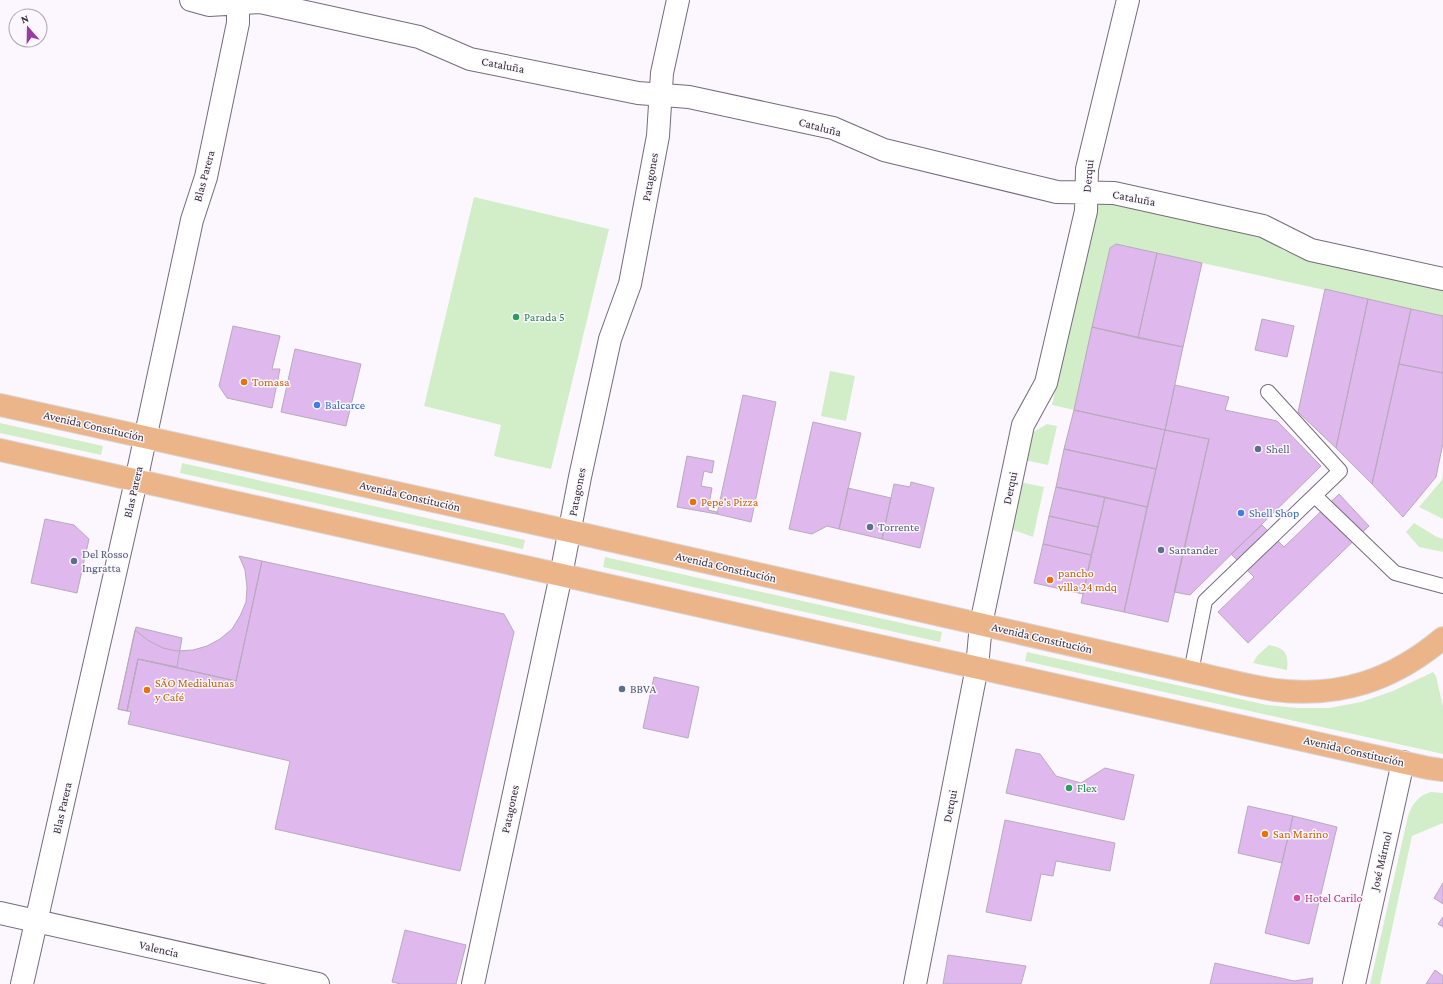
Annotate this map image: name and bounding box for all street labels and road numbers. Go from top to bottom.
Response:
street label: Cataluña [480,54,526,76]
street label: Cataluña [797,115,843,140]
street label: Blas Parera [190,148,218,203]
street label: Patagones [639,151,661,202]
street label: Derqui [1080,159,1096,193]
street label: Cataluña [1111,187,1157,209]
street label: Avenida Constitución [42,408,146,445]
street label: Blas Parera [120,464,146,519]
street label: Patagones [565,466,589,517]
street label: Derqui [1000,470,1020,506]
street label: Avenida Constitución [358,478,462,515]
street label: Avenida Constitución [674,549,778,586]
street label: Avenida Constitución [990,620,1094,657]
street label: Avenida Constitución [1302,733,1406,770]
street label: Blas Parera [49,780,75,835]
street label: Patagones [498,783,522,834]
street label: Derqui [940,789,960,823]
street label: José Mármol [1367,830,1395,893]
street label: Valencia [138,938,181,960]

